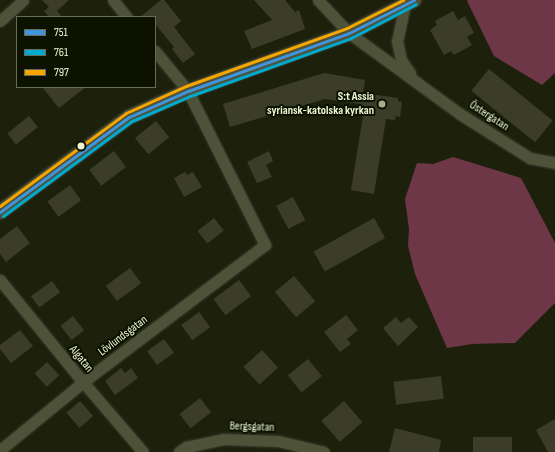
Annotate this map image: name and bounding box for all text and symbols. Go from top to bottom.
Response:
legend [16,16,156,88]
text: 751 [54,25,68,40]
text: 761 [54,45,68,60]
text: 797 [54,65,69,80]
place label: S:t Assia syriansk-katolska kyrkan [267,90,374,118]
street label: Östergatan [466,98,512,134]
marker: S:t Assia syriansk-katolska kyrkan [377,99,387,109]
unlabelled marker [76,141,86,151]
street label: Lövlundsgatan [95,313,151,359]
street label: Algatan [66,343,96,375]
street label: Bergsgatan [229,419,275,435]

